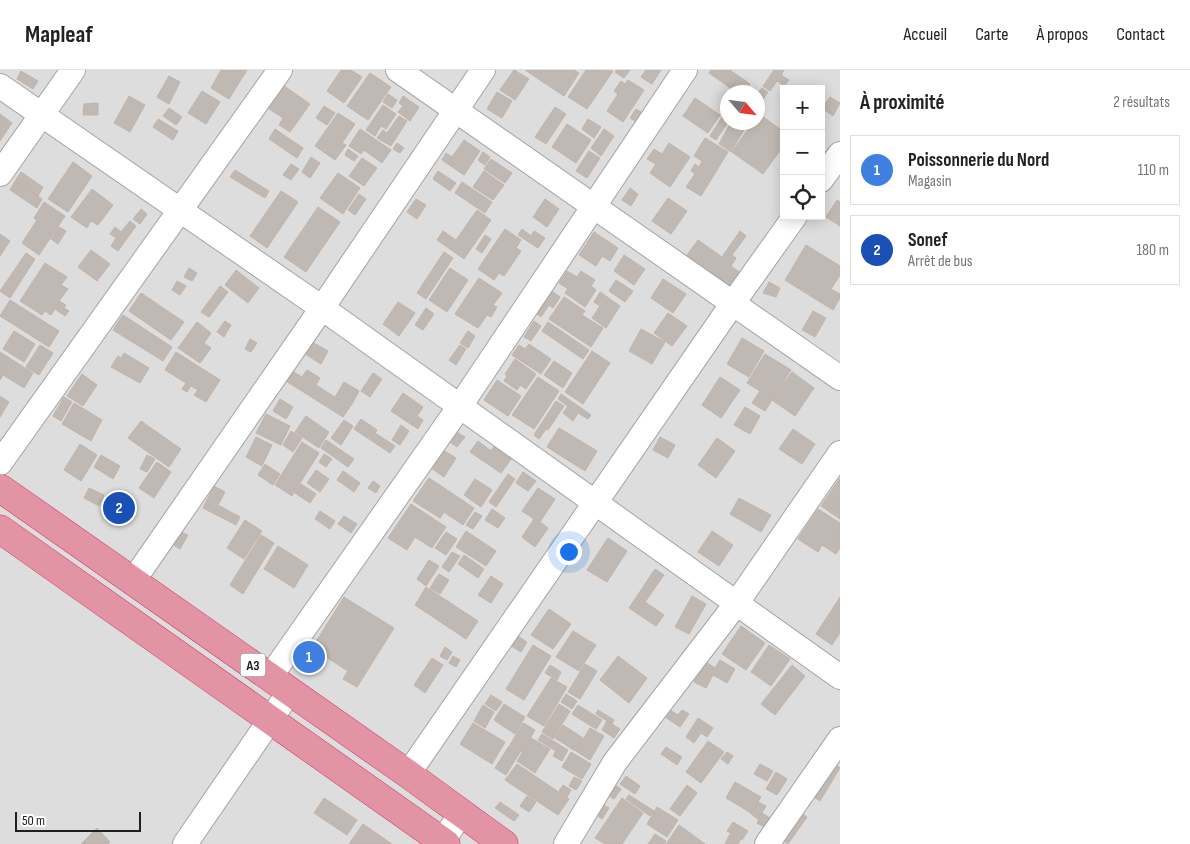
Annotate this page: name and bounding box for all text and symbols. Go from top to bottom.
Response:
text: Mapleaf [25,20,93,49]
text: Accueil [903,24,947,45]
text: Carte [975,24,1008,45]
text: À propos [1036,24,1088,45]
text: Contact [1116,24,1165,45]
north arrow [720,85,765,130]
map controls [780,85,825,220]
button: + [780,85,825,130]
text: À proximité [860,90,945,115]
text: 2 résultats [1113,93,1170,112]
button: − [780,130,825,175]
text: Poissonnerie du Nord [908,149,1049,172]
text: 1 [874,161,880,180]
text: 110 m [1138,161,1169,180]
text: Magasin [908,172,952,191]
button: locate [780,175,825,220]
text: Sonef [908,229,947,252]
text: 2 [873,241,881,260]
text: 180 m [1136,241,1169,260]
text: Arrêt de bus [908,252,973,271]
pin: 2 [103,489,135,527]
your location [556,539,582,565]
pin: 1 [293,638,325,676]
road number: A3 [240,654,266,676]
scale bar [15,809,141,832]
text: 50 m [22,812,45,829]

